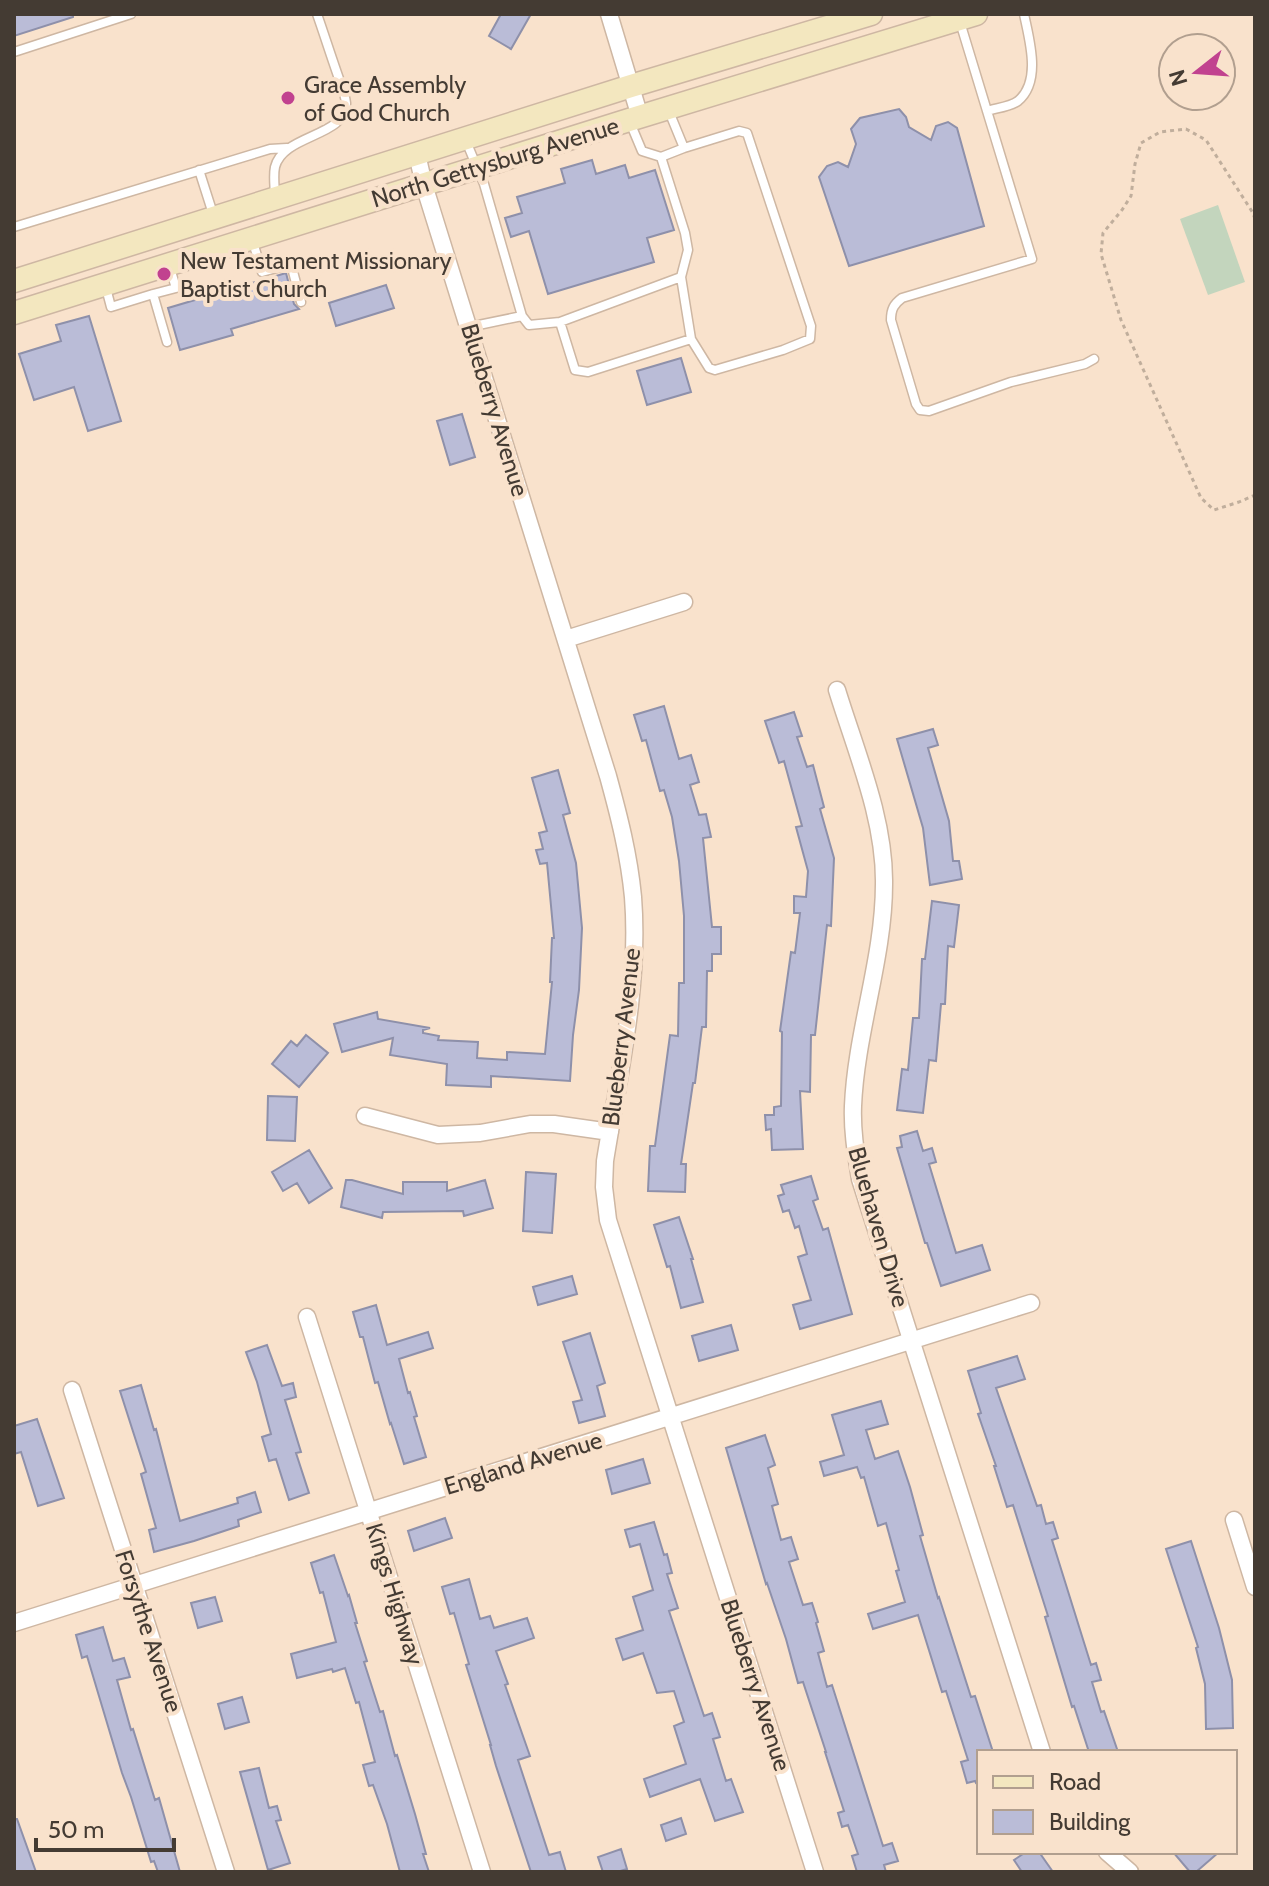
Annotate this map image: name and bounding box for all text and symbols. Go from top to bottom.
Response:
north arrow [1157,32,1237,112]
text: N [1163,66,1194,89]
place label: Grace Assembly of God Church [304,70,466,127]
marker: Grace Assembly of God Church [279,89,297,107]
street label: North Gettysburg Avenue [368,111,622,213]
place label: New Testament Missionary Baptist Church [180,246,452,303]
marker: New Testament Missionary Baptist Church [155,265,173,283]
street label: Blueberry Avenue [455,320,535,500]
street label: Blueberry Avenue [596,946,646,1128]
street label: Bluehaven Drive [842,1144,916,1310]
street label: England Avenue [440,1425,606,1501]
street label: Kings Highway [360,1519,430,1669]
street label: Forsythe Avenue [109,1546,189,1716]
street label: Blueberry Avenue [715,1595,797,1775]
legend [977,1750,1237,1854]
text: Road [1049,1767,1101,1796]
scale bar [36,1802,174,1852]
text: Building [1049,1807,1131,1836]
text: 50 m [48,1815,104,1844]

